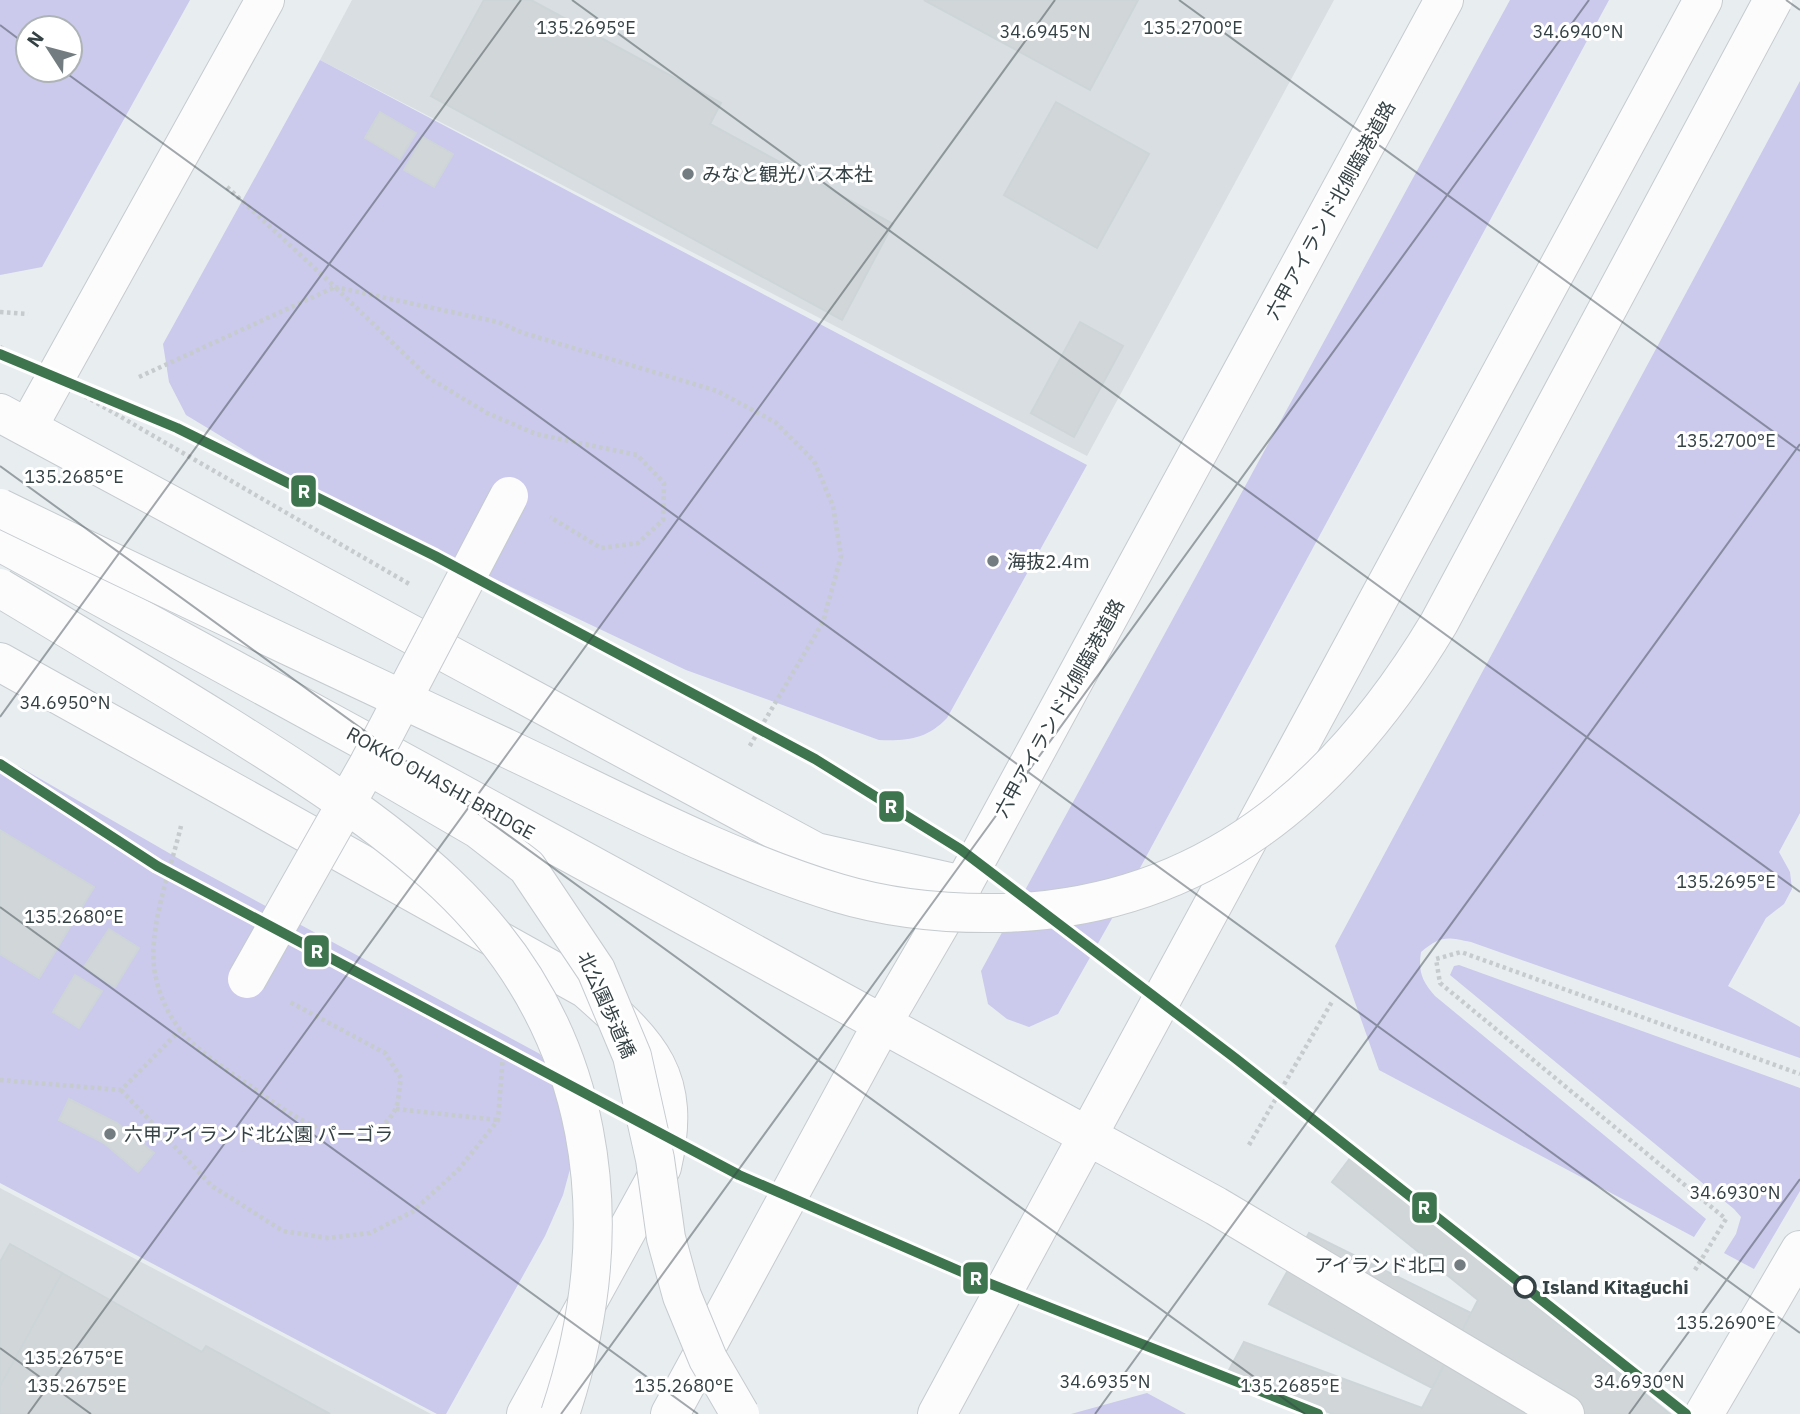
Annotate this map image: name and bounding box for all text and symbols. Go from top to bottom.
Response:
north arrow [14,14,84,84]
text: 135.2695°E [536,16,636,39]
text: 135.2700°E [1143,16,1243,39]
text: 34.6945°N [1000,20,1090,43]
text: 34.6940°N [1533,20,1623,43]
text: N [21,26,49,52]
street label: 六甲アイランド北側臨港道路 [1260,97,1400,323]
place label: みなと観光バス本社 [702,162,873,186]
marker: みなと観光バス本社 [680,166,696,182]
text: 135.2700°E [1676,429,1776,452]
text: 135.2685°E [24,465,124,488]
line badge: R [290,474,317,508]
text: R [298,479,310,503]
place label: 海抜2.4m [1007,549,1090,573]
marker: 海抜2.4m [985,553,1001,569]
street label: 六甲アイランド北側臨港道路 [989,595,1129,821]
text: 34.6950°N [20,691,110,714]
street label: ROKKO OHASHI BRIDGE [343,721,539,845]
line badge: R [878,790,905,823]
text: R [885,794,897,818]
text: 135.2695°E [1676,870,1776,893]
text: 135.2680°E [24,905,124,928]
line badge: R [303,934,330,968]
text: R [311,939,323,963]
street label: 北公園歩道橋 [573,948,641,1062]
place label: 六甲アイランド北公園 パーゴラ [124,1122,394,1146]
marker: 六甲アイランド北公園 パーゴラ [102,1126,118,1142]
text: 34.6930°N [1690,1181,1780,1204]
line badge: R [1411,1191,1438,1224]
text: R [1418,1195,1430,1219]
place label: アイランド北口 [1314,1253,1446,1277]
marker: アイランド北口 [1452,1257,1468,1273]
line badge: R [962,1261,989,1295]
text: R [970,1266,982,1290]
place label: Island Kitaguchi [1542,1275,1689,1299]
marker: Island Kitaguchi [1514,1276,1536,1298]
text: 135.2690°E [1676,1311,1776,1334]
text: 135.2675°E [24,1346,124,1369]
text: 34.6935°N [1060,1370,1150,1393]
text: 34.6930°N [1594,1370,1684,1393]
text: 135.2675°E [27,1374,127,1397]
text: 135.2680°E [634,1374,734,1397]
text: 135.2685°E [1240,1374,1340,1397]

